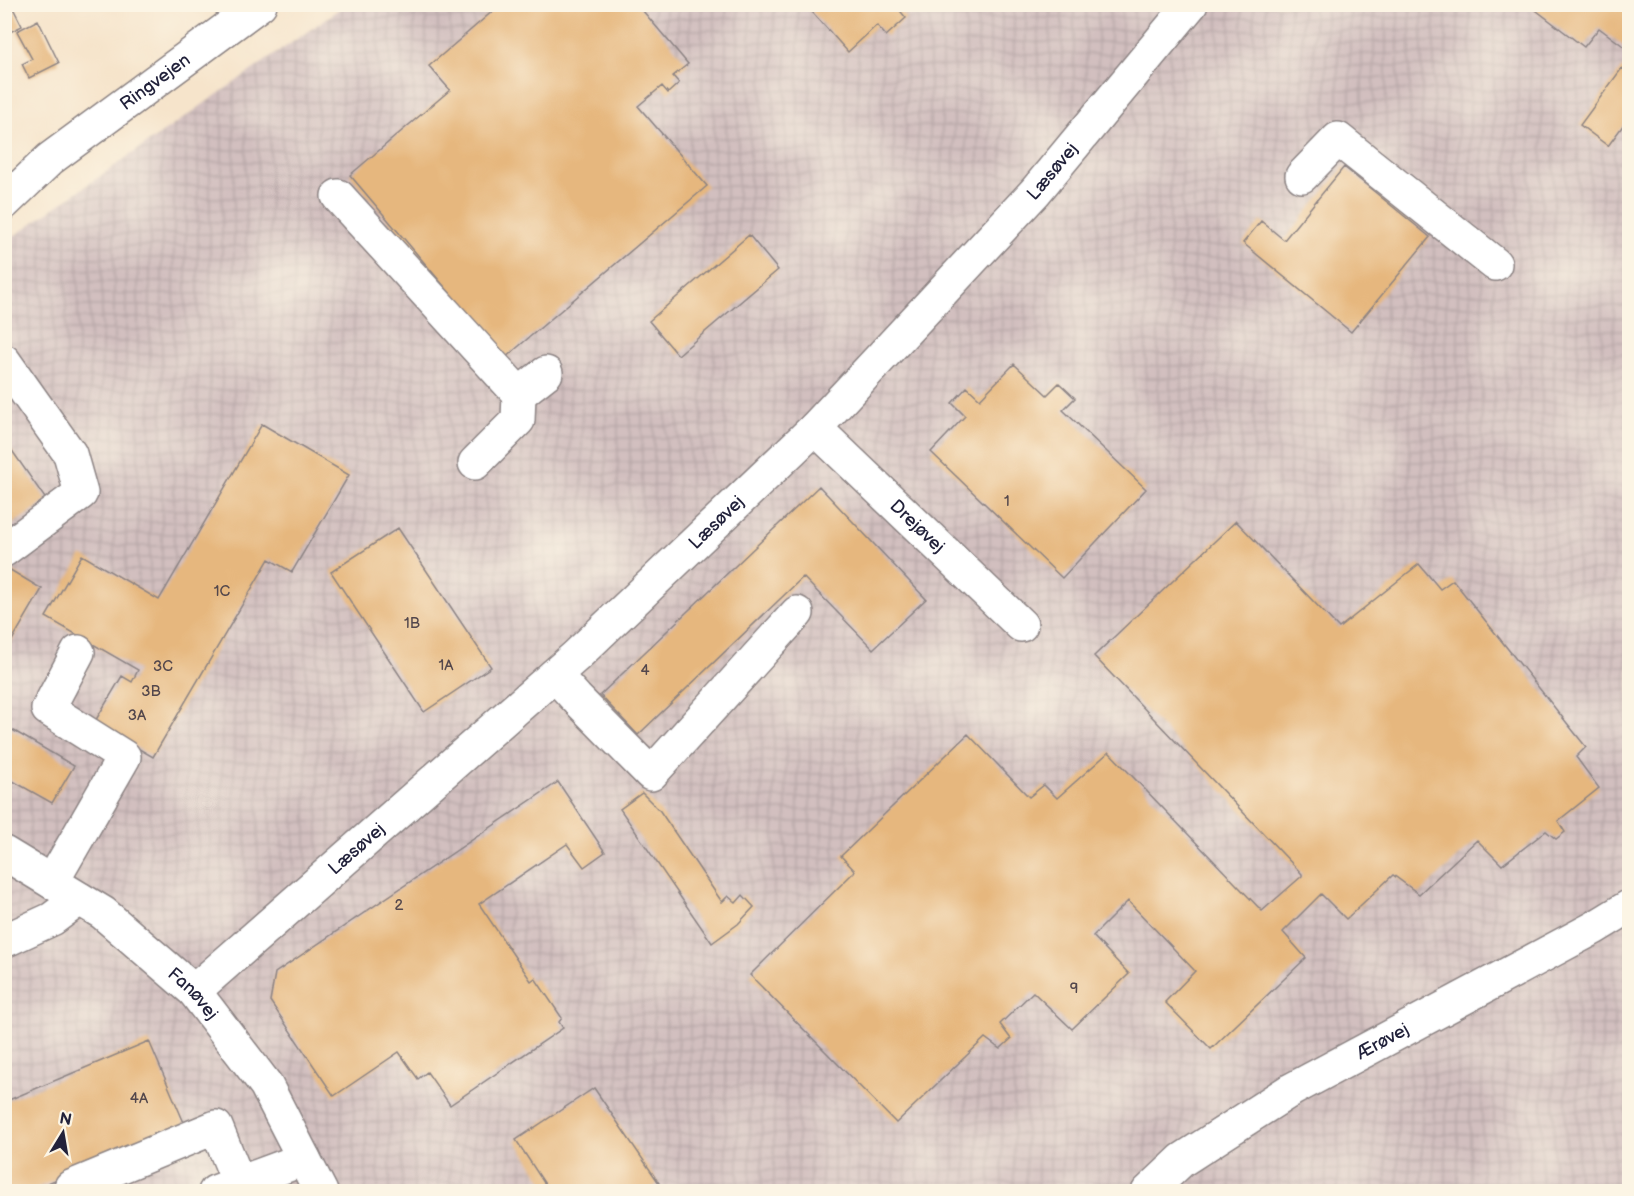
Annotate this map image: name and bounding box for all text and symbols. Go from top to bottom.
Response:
street label: Ringvejen [116,49,194,115]
street label: Læsøvej [1023,139,1082,205]
street label: Læsøvej [685,491,749,554]
house number: 1 [1004,492,1010,511]
street label: Drejøvej [886,496,949,557]
house number: 1C [214,582,231,601]
house number: 1B [404,614,420,633]
house number: 1A [439,656,454,675]
house number: 3C [153,657,173,676]
house number: 4 [640,661,650,680]
house number: 3B [141,682,161,701]
house number: 3A [128,706,147,725]
street label: Læsøvej [324,819,389,879]
house number: 2 [395,896,404,915]
street label: Fanøvej [164,963,222,1024]
house number: 9 [1070,979,1078,998]
street label: Ærøvej [1352,1019,1413,1065]
house number: 4A [130,1089,149,1108]
north arrow [33,1103,93,1163]
text: N [58,1109,73,1130]

